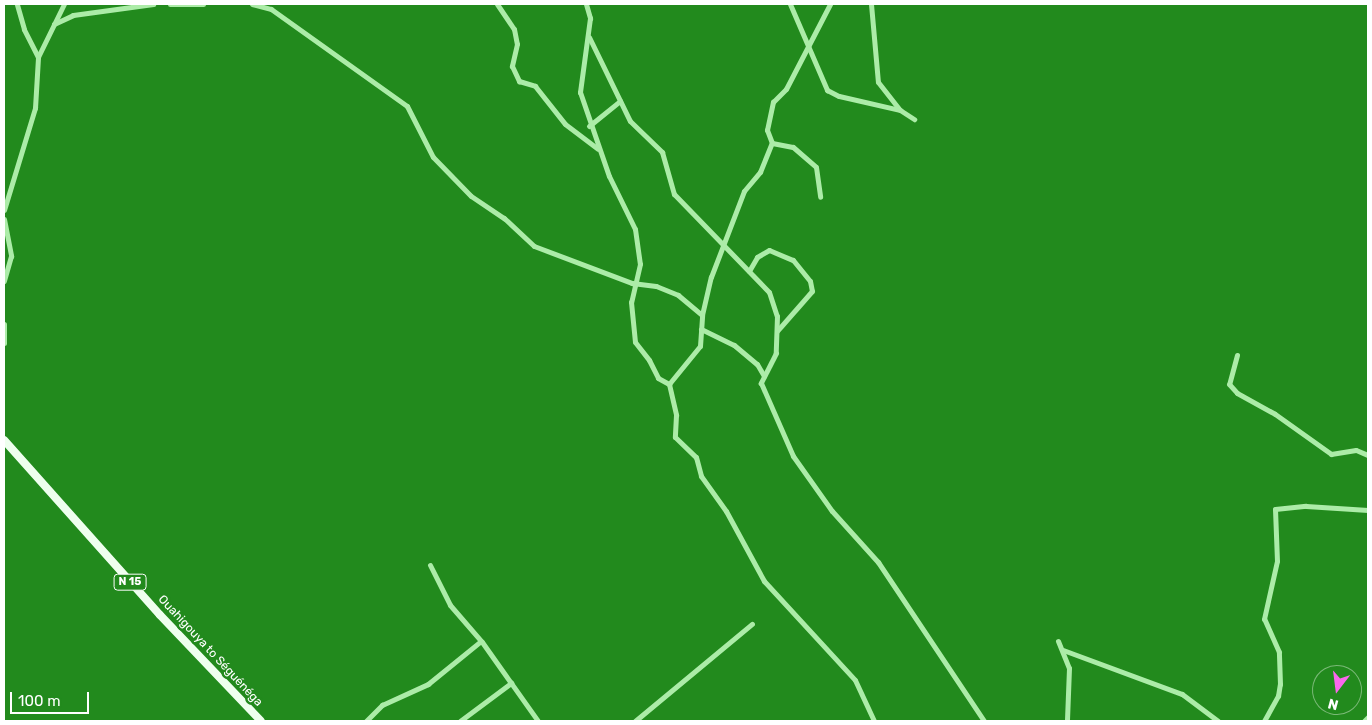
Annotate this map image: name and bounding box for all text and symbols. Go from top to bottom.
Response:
road number: N 15 [112,574,148,590]
street label: Ouahigouya to Séguénéga [155,592,265,710]
north arrow [1312,665,1362,715]
scale bar [12,682,91,714]
text: 100 m [18,692,60,710]
text: N [1326,694,1340,714]

